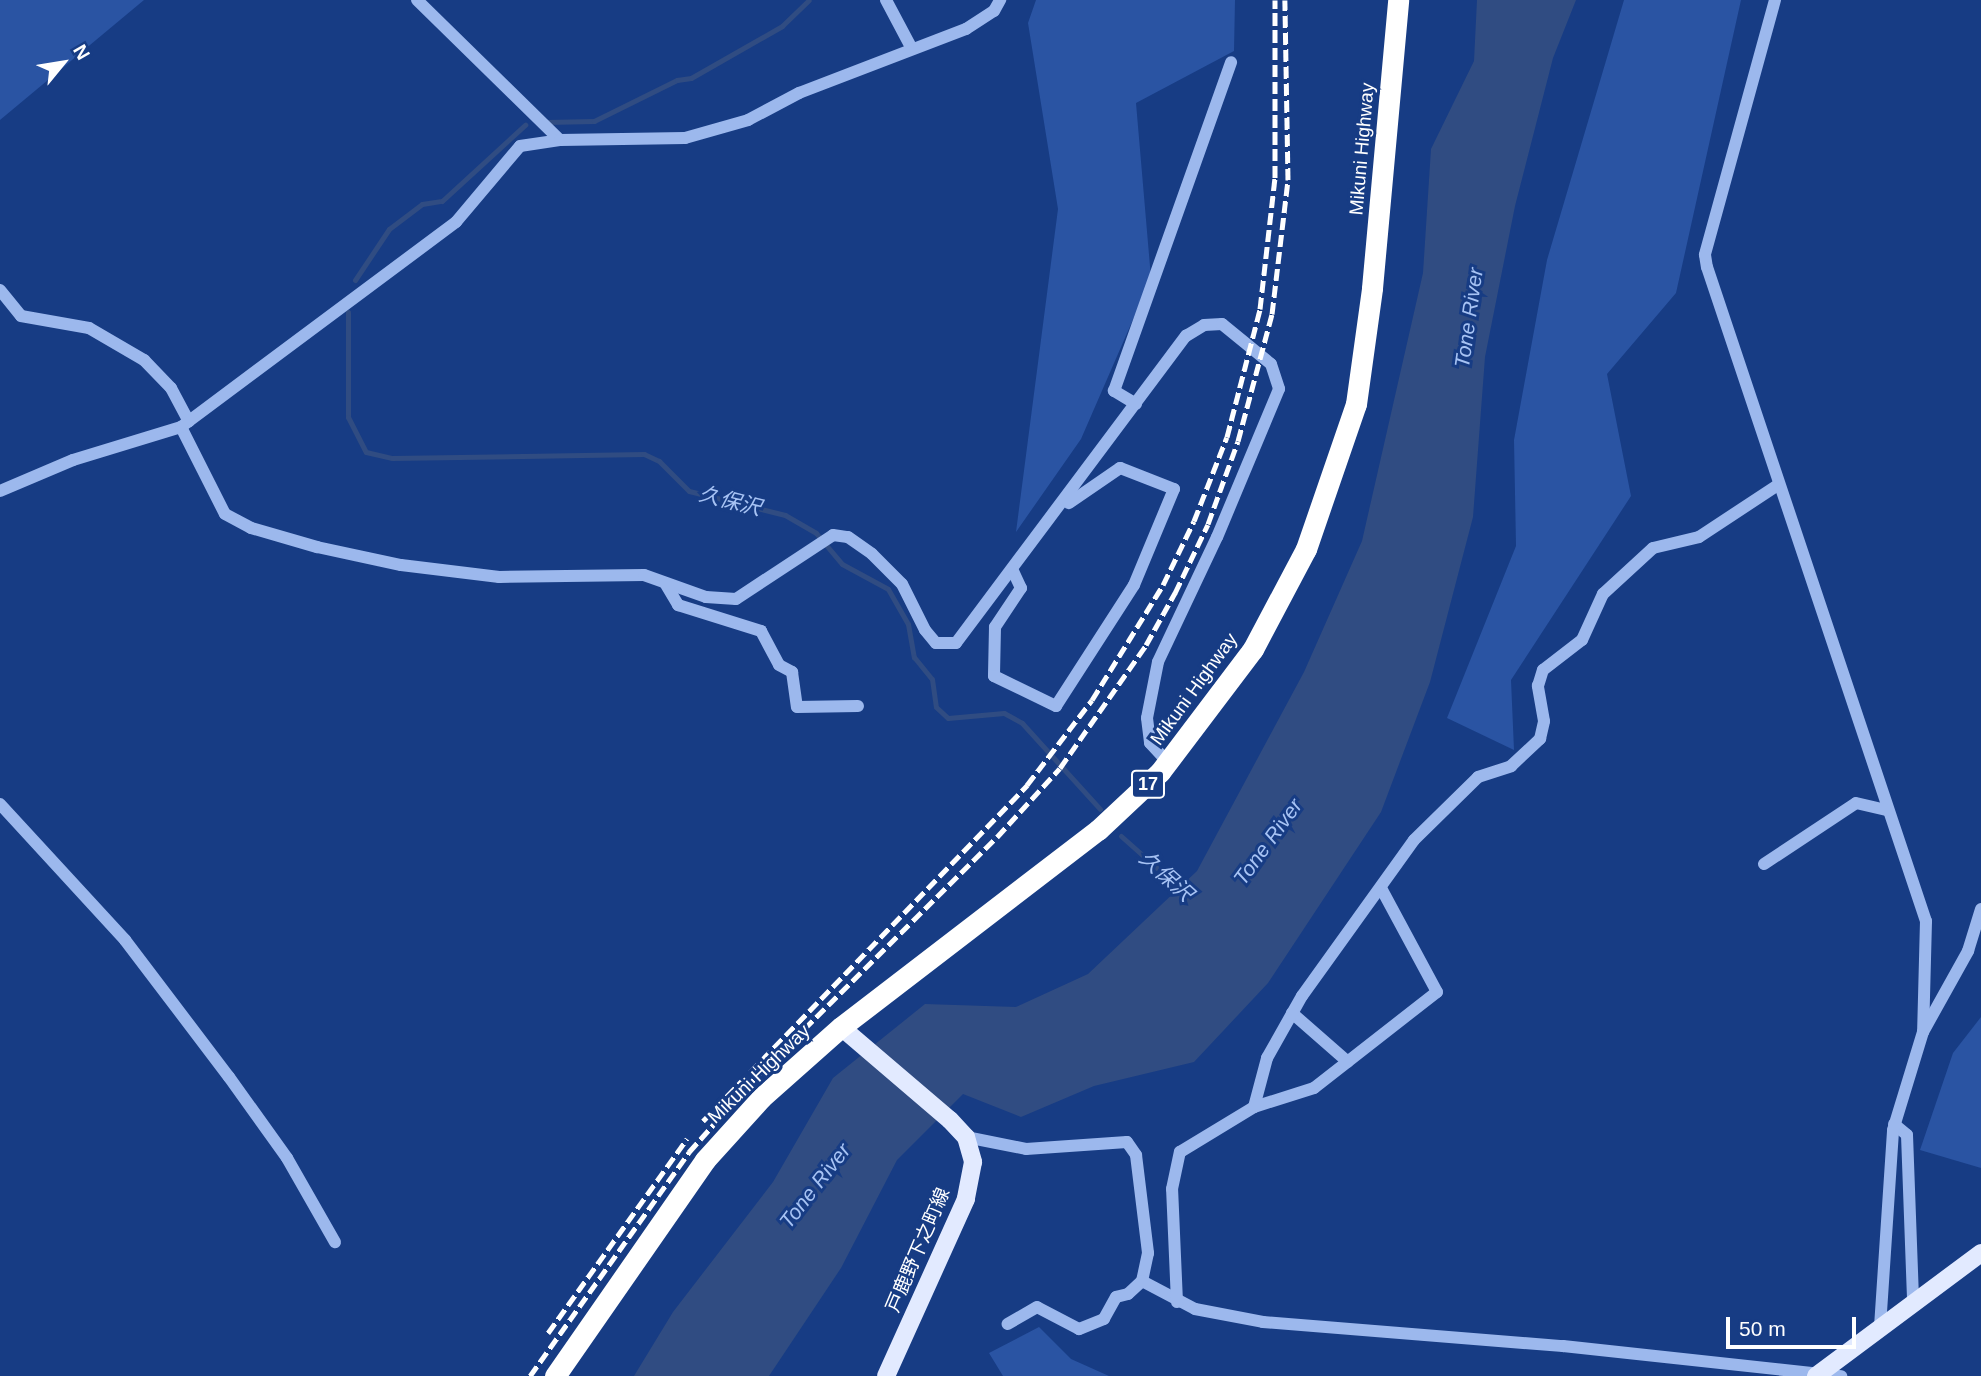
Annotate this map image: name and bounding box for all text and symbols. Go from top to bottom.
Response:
north arrow [28,28,98,98]
text: N [69,41,94,63]
street label: Mikuni Highway [1345,82,1379,216]
water label: Tone River [1450,266,1488,370]
water label: 久保沢 [696,481,764,521]
street label: Mikuni Highway [1146,628,1242,750]
road number: 17 [1130,770,1166,798]
water label: Tone River [1228,794,1308,890]
water label: 久保沢 [1134,846,1198,906]
street label: Mikuni Highway [703,1020,815,1128]
water label: Tone River [774,1139,856,1233]
street label: 戸鹿野下之町線 [882,1184,954,1316]
scale bar [1729,1302,1858,1346]
text: 50 m [1739,1317,1786,1340]

